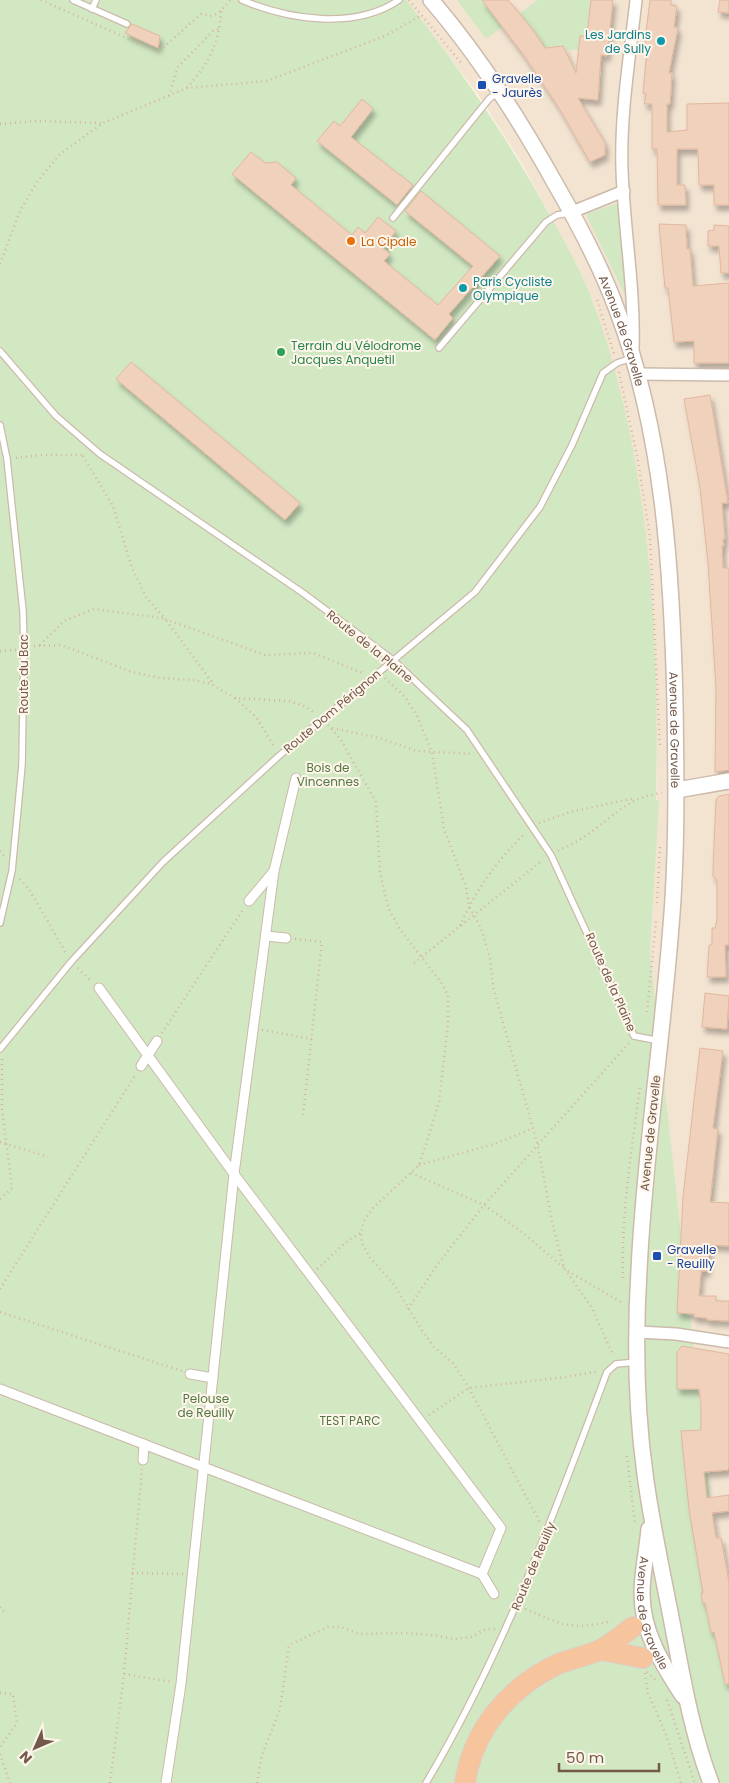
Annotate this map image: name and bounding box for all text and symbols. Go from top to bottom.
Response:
place label: Les Jardins de Sully [585,26,651,57]
marker: Les Jardins de Sully [655,35,667,47]
place label: Gravelle - Jaurès [492,70,542,101]
marker: Gravelle - Jaurès [476,79,488,91]
place label: La Cipale [361,233,416,250]
marker: La Cipale [345,235,357,247]
street label: Avenue de Gravelle [595,272,649,388]
place label: Paris Cycliste Olympique [473,273,552,304]
marker: Paris Cycliste Olympique [457,282,469,294]
place label: Terrain du Vélodrome Jacques Anquetil [291,337,421,368]
marker: Terrain du Vélodrome Jacques Anquetil [275,346,287,358]
street label: Route de la Plaine [323,606,417,686]
street label: Route du Bac [15,634,32,714]
street label: Route Dom Pérignon [280,665,384,757]
street label: Avenue de Gravelle [666,671,684,788]
park label: Bois de Vincennes [297,759,359,790]
street label: Route de la Plaine [582,930,640,1034]
street label: Avenue de Gravelle [635,1074,665,1192]
place label: Gravelle - Reuilly [667,1241,716,1272]
marker: Gravelle - Reuilly [651,1250,663,1262]
park label: Pelouse de Reuilly [178,1390,235,1421]
park label: TEST PARC [320,1412,381,1429]
street label: Route de Reuilly [507,1519,559,1613]
street label: Avenue de Gravelle [633,1555,673,1672]
north arrow [10,1723,60,1773]
scale bar [559,1740,659,1772]
text: N [15,1746,37,1768]
text: 50 m [566,1747,604,1768]

